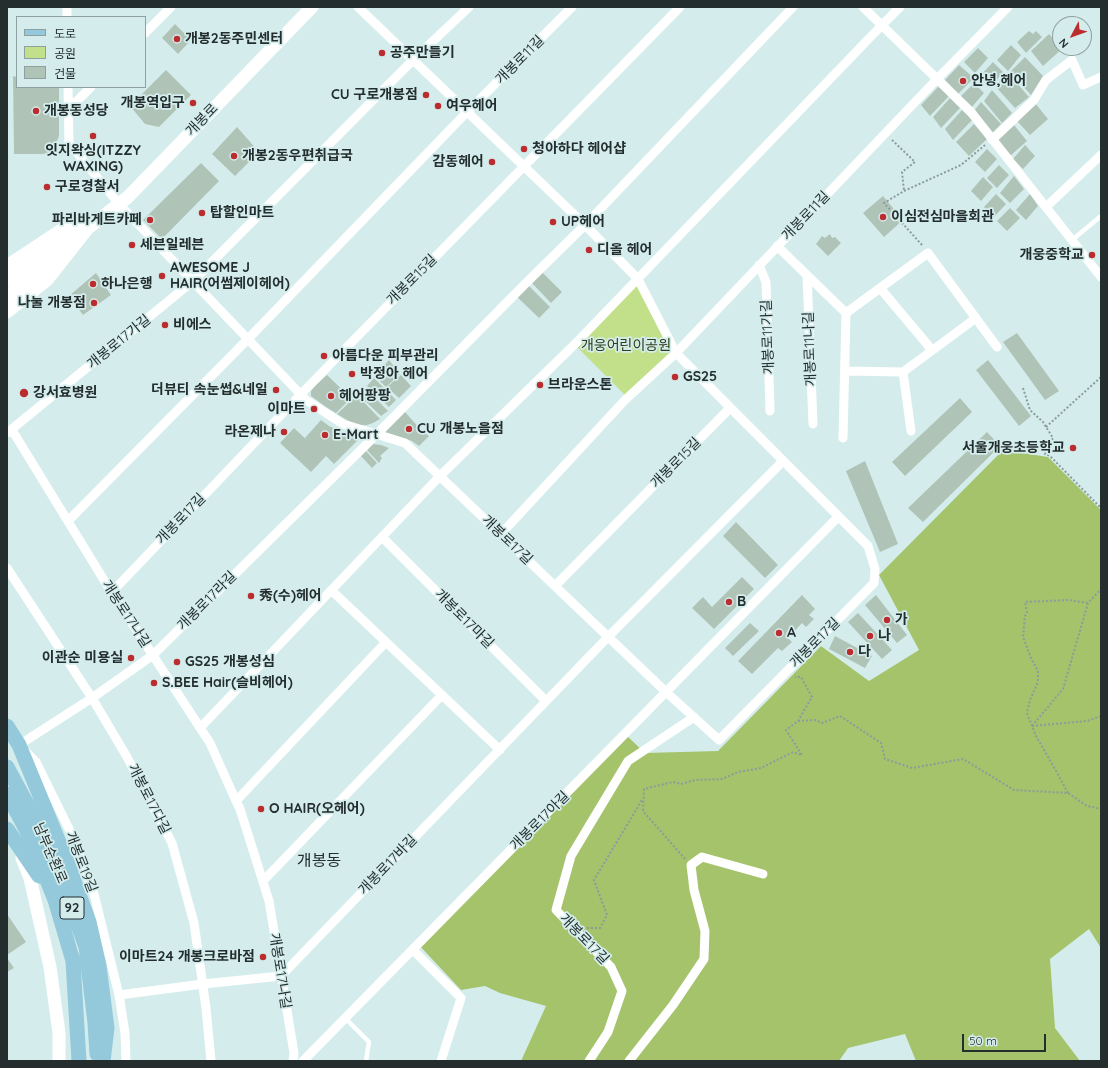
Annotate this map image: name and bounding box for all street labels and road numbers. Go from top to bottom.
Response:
street label: 개봉로11길 [492,32,548,88]
street label: 개봉로 [183,100,221,140]
street label: 개봉로11길 [778,188,834,244]
street label: 개봉로15길 [383,251,441,309]
street label: 개봉로11가길 [758,299,778,375]
street label: 개봉로17가길 [84,311,154,373]
street label: 개봉로11나길 [800,311,820,387]
street label: 개봉로15길 [647,434,705,492]
street label: 개봉로17길 [153,490,209,548]
street label: 개봉로17길 [478,512,536,568]
street label: 개봉로17라길 [174,568,240,634]
street label: 개봉로17나길 [98,577,154,651]
street label: 개봉로17마길 [431,586,497,652]
street label: 개봉로17길 [786,614,844,672]
street label: 개봉로17다길 [124,761,174,837]
street label: 개봉로17아길 [507,788,573,854]
street label: 남부순환로 [30,820,70,886]
street label: 개봉로19길 [62,829,100,895]
street label: 개봉로17바길 [355,832,421,898]
road number: 92 [60,897,84,919]
street label: 개봉로17길 [556,910,612,968]
street label: 개봉로17나길 [266,932,294,1010]

